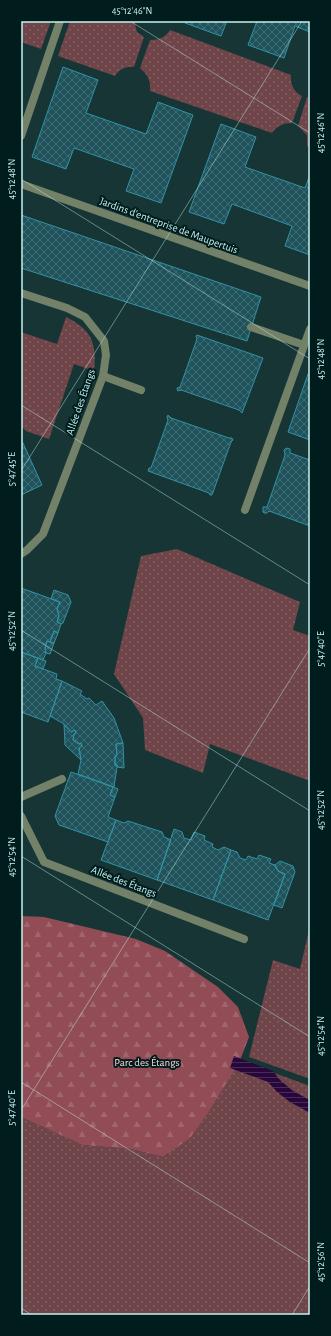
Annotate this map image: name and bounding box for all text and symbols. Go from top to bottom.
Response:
text: 45°12'46"N [112,6,152,16]
text: 45°12'46"N [316,113,326,153]
text: 45°12'48"N [7,159,17,199]
street label: Jardins d'entreprise de Maupertuis [98,195,239,256]
text: 45°12'48"N [316,339,326,379]
street label: Allée des Étangs [63,367,97,437]
text: 5°47'45"E [7,452,17,486]
text: 45°12'52"N [7,611,17,651]
text: 5°47'40"E [316,631,326,667]
text: 45°12'52"N [316,790,326,830]
text: 45°12'54"N [7,837,17,877]
street label: Allée des Étangs [90,863,158,899]
text: 45°12'54"N [316,1016,326,1056]
park label: Parc des Étangs [114,1056,180,1068]
text: 5°47'40"E [7,1090,17,1126]
text: 45°12'56"N [316,1242,326,1282]

